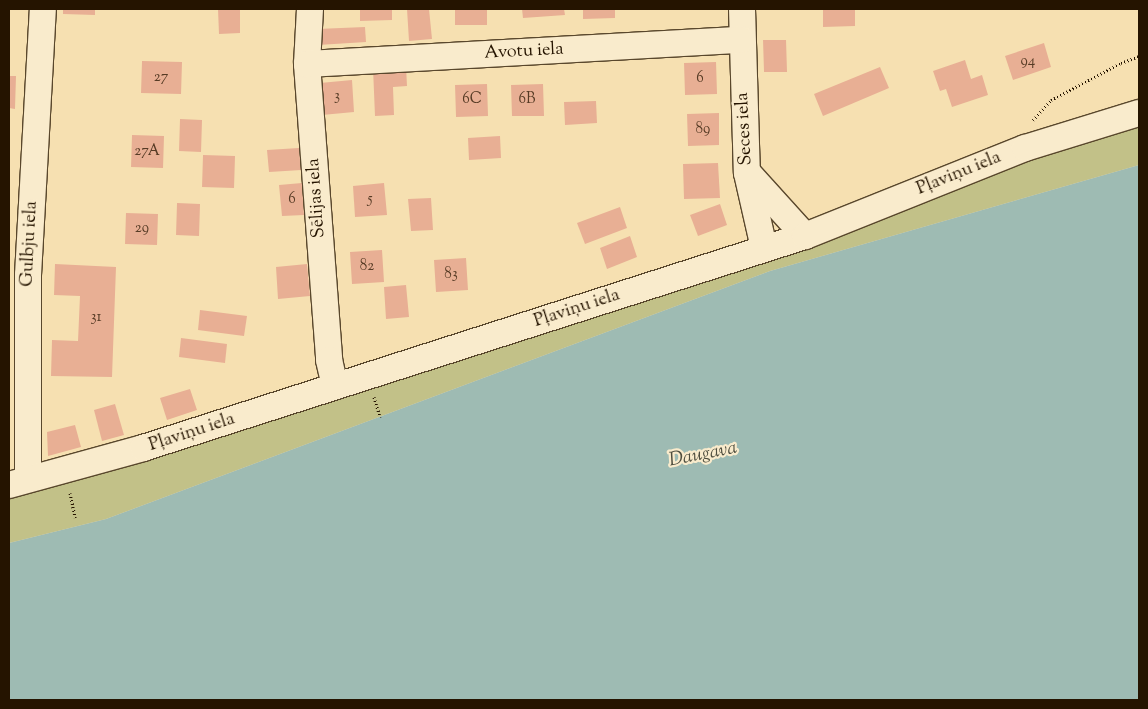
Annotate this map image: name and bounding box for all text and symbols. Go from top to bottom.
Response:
street label: Avotu iela [484,39,564,65]
house number: 94 [1021,53,1035,71]
house number: 27 [154,69,168,87]
house number: 6 [696,70,704,88]
house number: 3 [334,88,340,106]
house number: 6C [462,91,482,109]
house number: 6B [519,91,535,109]
street label: Seces iela [732,92,758,166]
house number: 89 [696,121,710,139]
house number: 27A [134,143,160,161]
street label: Pļaviņu iela [914,147,1004,201]
street label: Sēlijas iela [303,157,331,239]
house number: 6 [288,191,296,209]
house number: 5 [367,191,373,209]
street label: Gulbju iela [17,201,43,287]
house number: 29 [135,220,149,238]
house number: 82 [360,258,374,276]
house number: 83 [444,266,458,284]
street label: Pļaviņu iela [531,285,623,333]
house number: 31 [90,309,102,327]
street label: Pļaviņu iela [146,409,238,457]
water label: Daugava [667,437,739,473]

